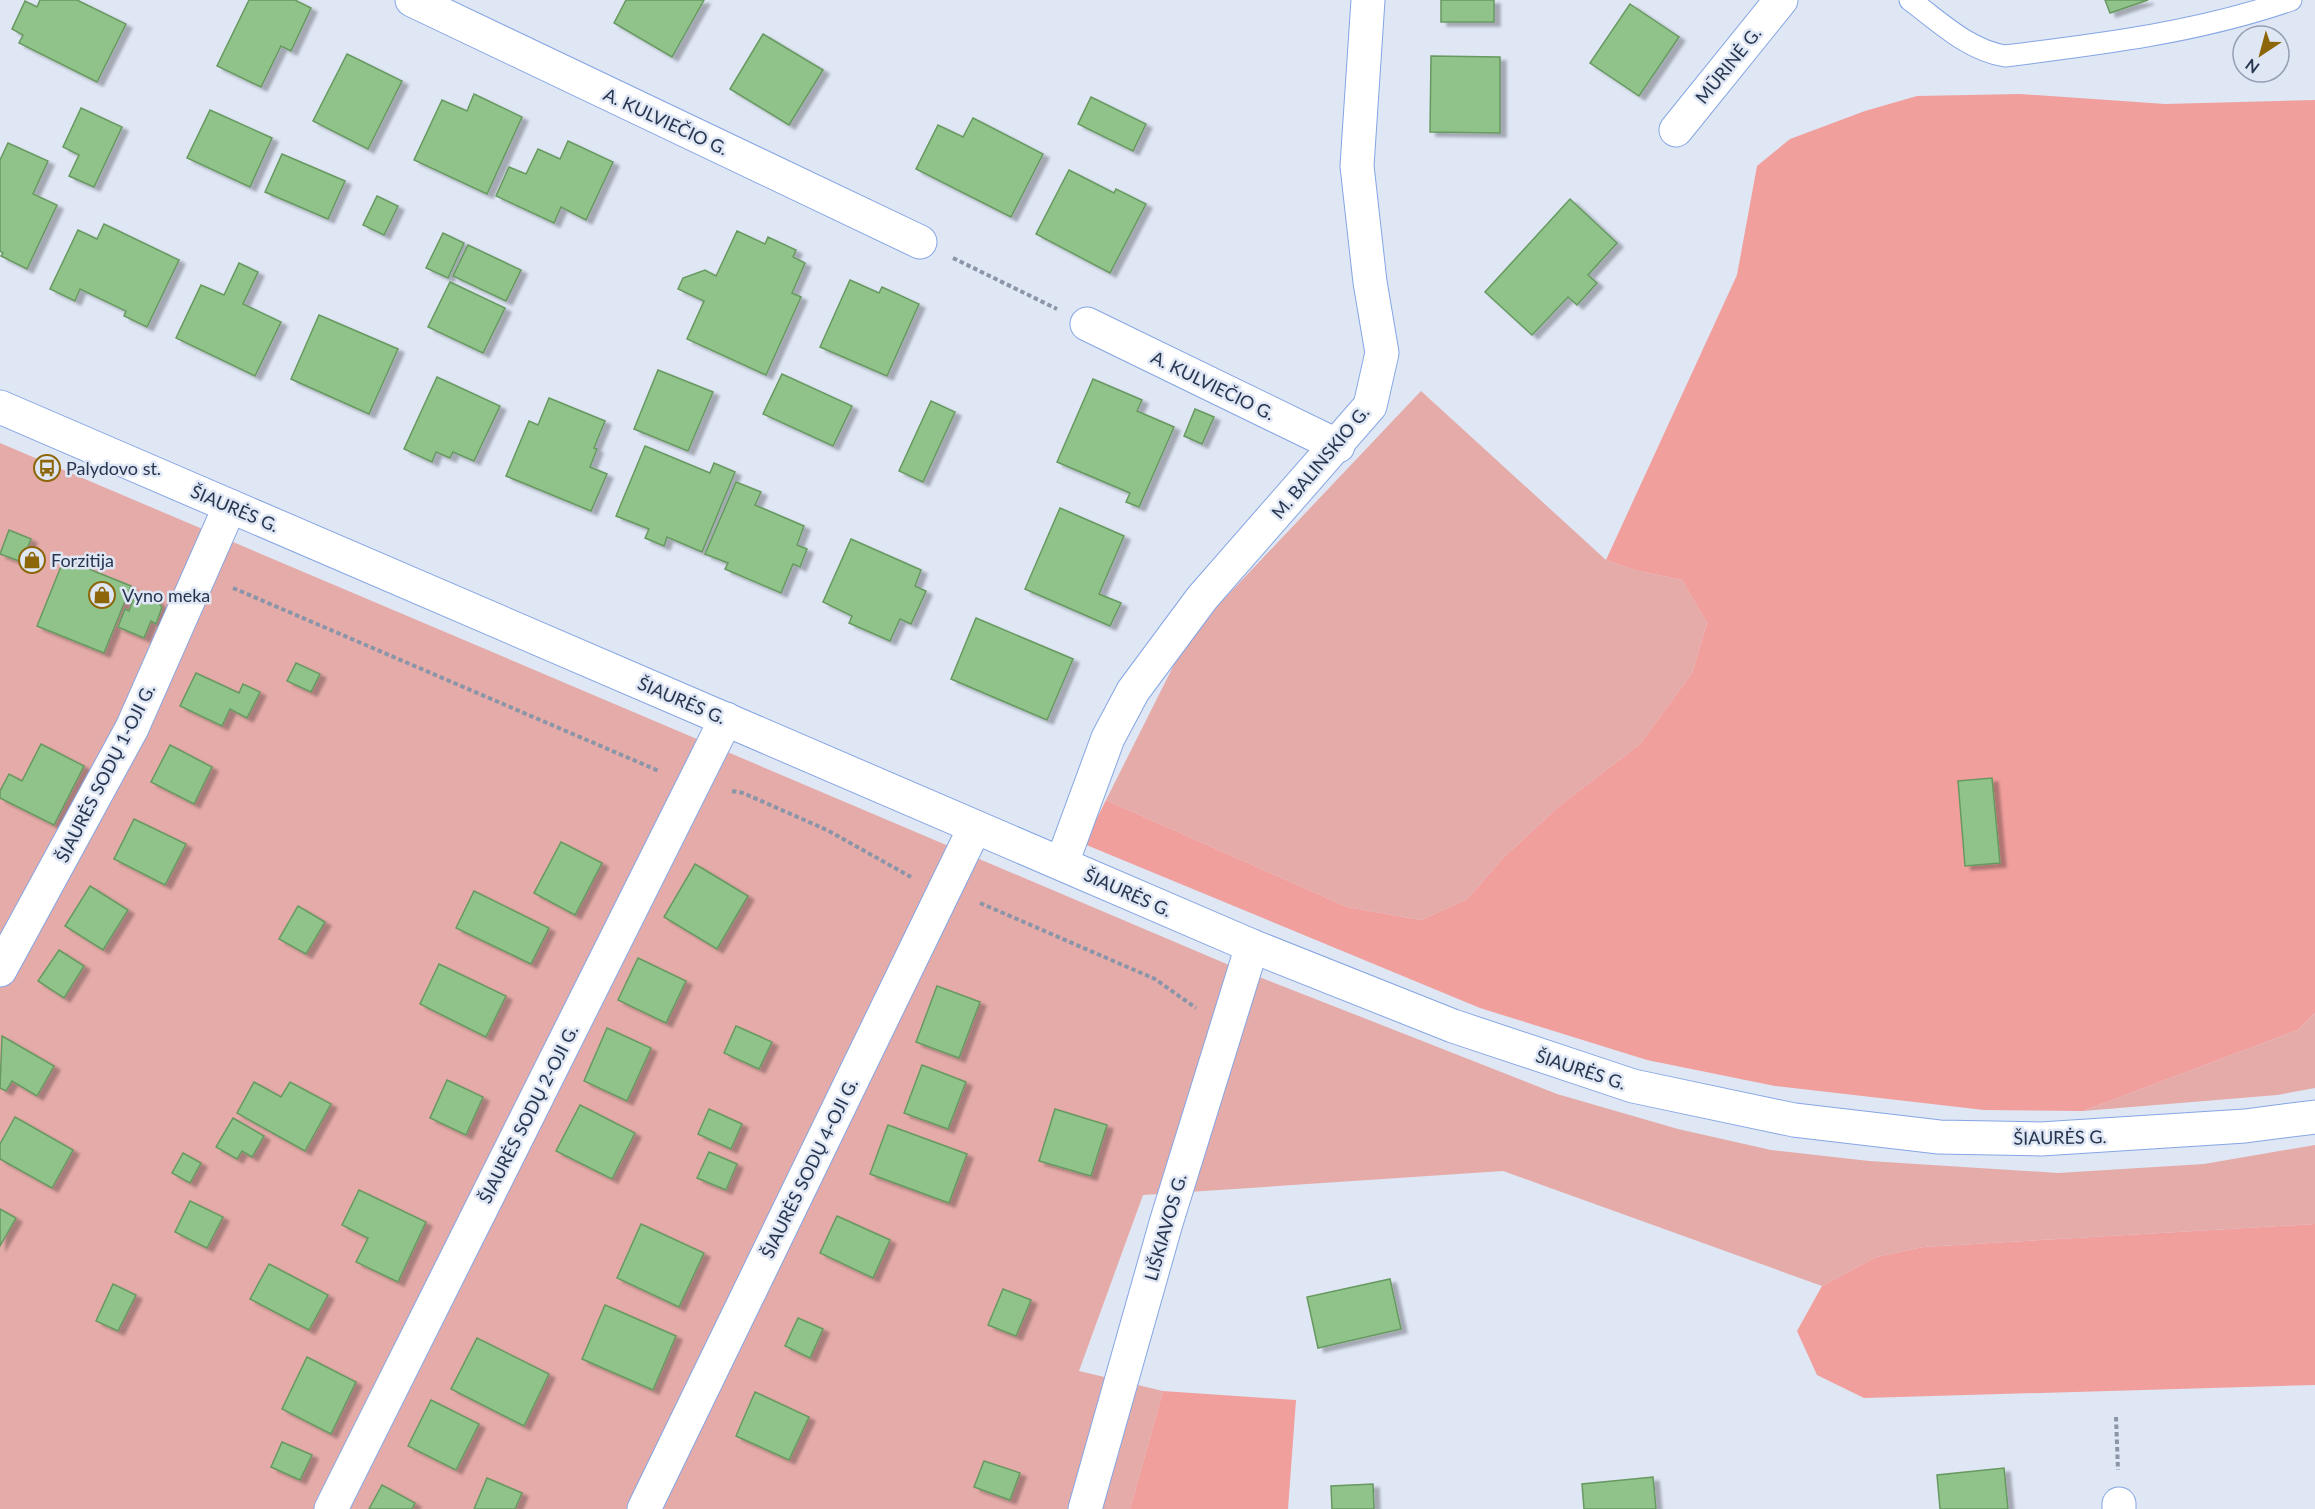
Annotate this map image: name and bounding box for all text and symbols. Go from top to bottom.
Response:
street label: MŪRINĖ G. [1690,22,1766,108]
north arrow [2231,24,2291,84]
text: N [2241,55,2262,78]
street label: A. KULVIEČIO G. [600,83,732,159]
street label: A. KULVIEČIO G. [1148,346,1278,424]
street label: M. BALINSKIO G. [1266,401,1374,523]
bus stop icon: Palydovo st. [32,453,62,483]
place label: Palydovo st. [66,457,161,479]
street label: ŠIAURĖS G. [188,480,282,536]
shop icon: Forzitija [17,545,47,575]
place label: Forzitija [51,549,114,571]
shop icon: Vyno meka [87,580,117,610]
place label: Vyno meka [122,584,210,606]
street label: ŠIAURĖS G. [635,672,729,728]
street label: ŠIAURĖS SODŲ 1-OJI G. [50,680,160,866]
street label: ŠIAURĖS G. [1081,863,1175,921]
street label: ŠIAURĖS SODŲ 2-OJI G. [473,1021,583,1207]
street label: ŠIAURĖS G. [1533,1044,1629,1094]
street label: ŠIAURĖS SODŲ 4-OJI G. [756,1075,862,1261]
street label: ŠIAURĖS G. [2013,1125,2107,1149]
street label: LIŠKIAVOS G. [1139,1171,1191,1283]

